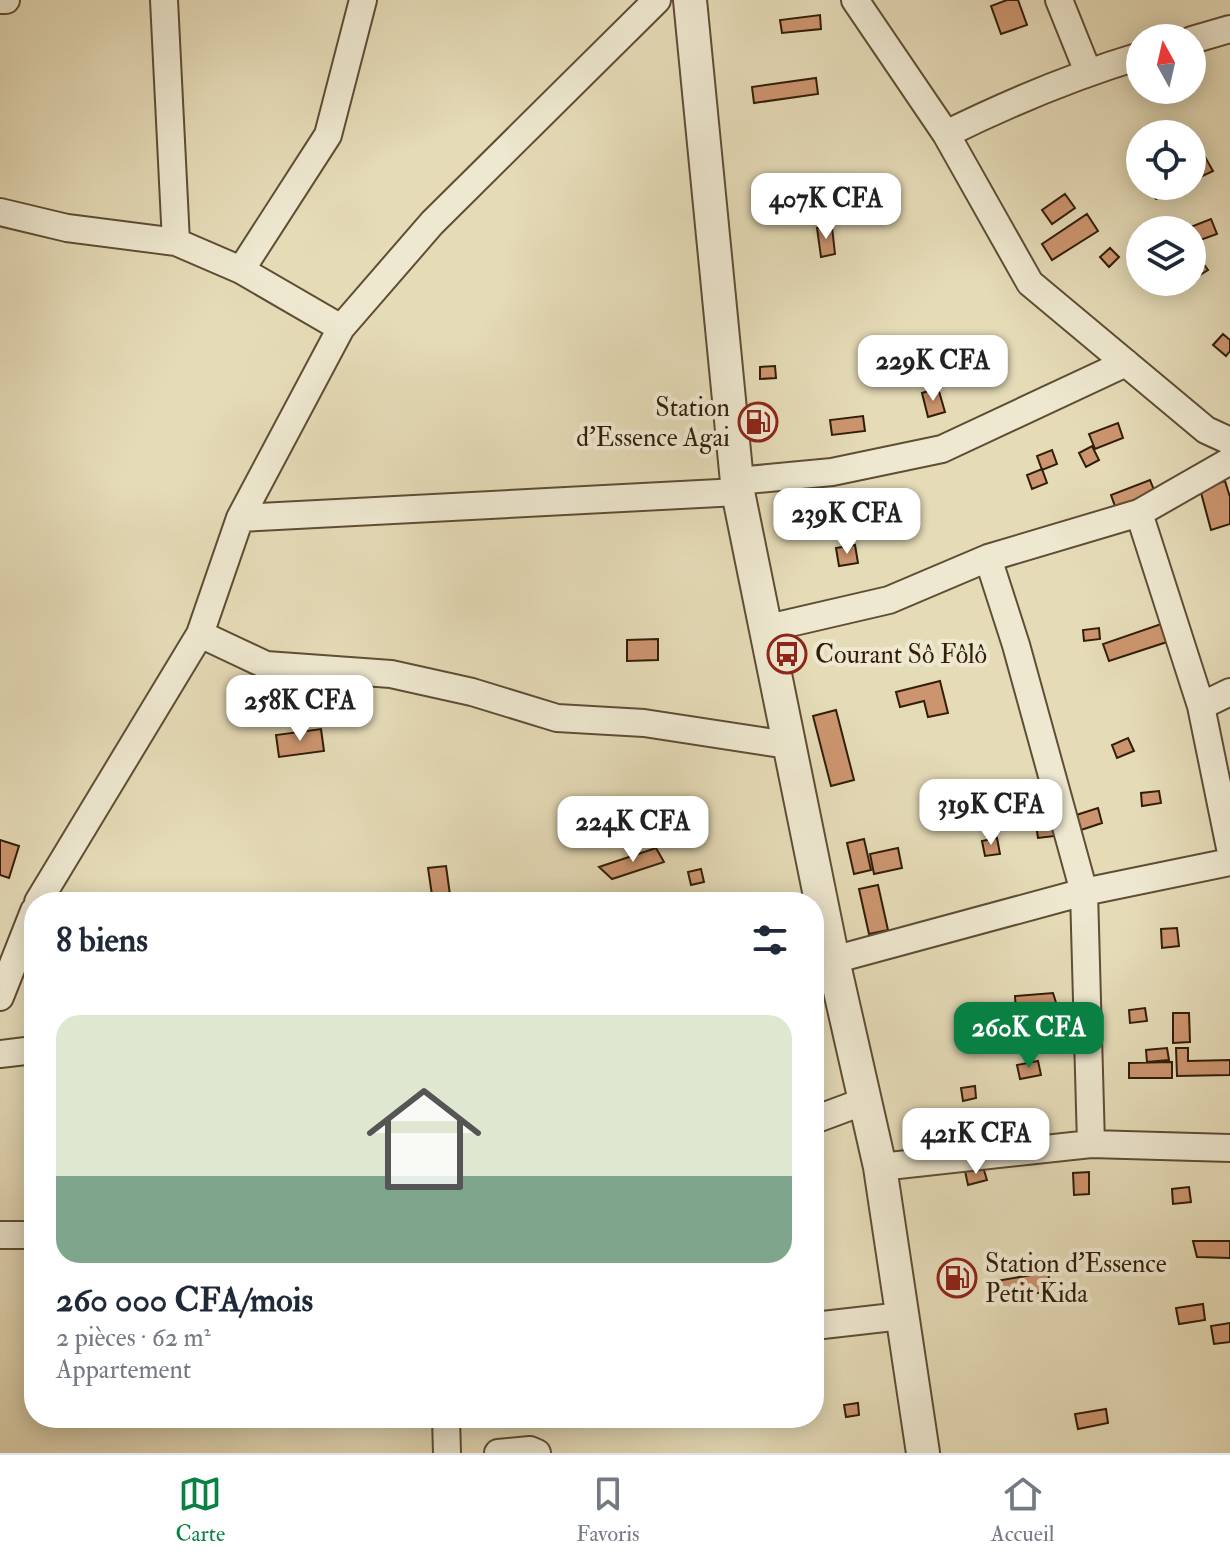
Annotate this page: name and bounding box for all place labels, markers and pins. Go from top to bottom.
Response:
pin: 407K CFA [743,173,909,241]
pin: 229K CFA [850,335,1016,403]
place label: Station d'Essence Agai [576,392,730,454]
fuel station icon: Station d'Essence Agai [737,401,779,443]
pin: 239K CFA [764,488,930,556]
bus stop icon: Courant Sô Fôlô [766,633,808,675]
place label: Courant Sô Fôlô [815,639,987,671]
pin: 258K CFA [217,675,383,743]
pin: 319K CFA [908,779,1074,847]
pin: 224K CFA [550,796,716,864]
pin: 260K CFA [946,1002,1112,1070]
pin: 421K CFA [893,1108,1059,1176]
place label: Station d'Essence Petit Kida [985,1248,1167,1310]
fuel station icon: Station d'Essence Petit Kida [936,1257,978,1299]

